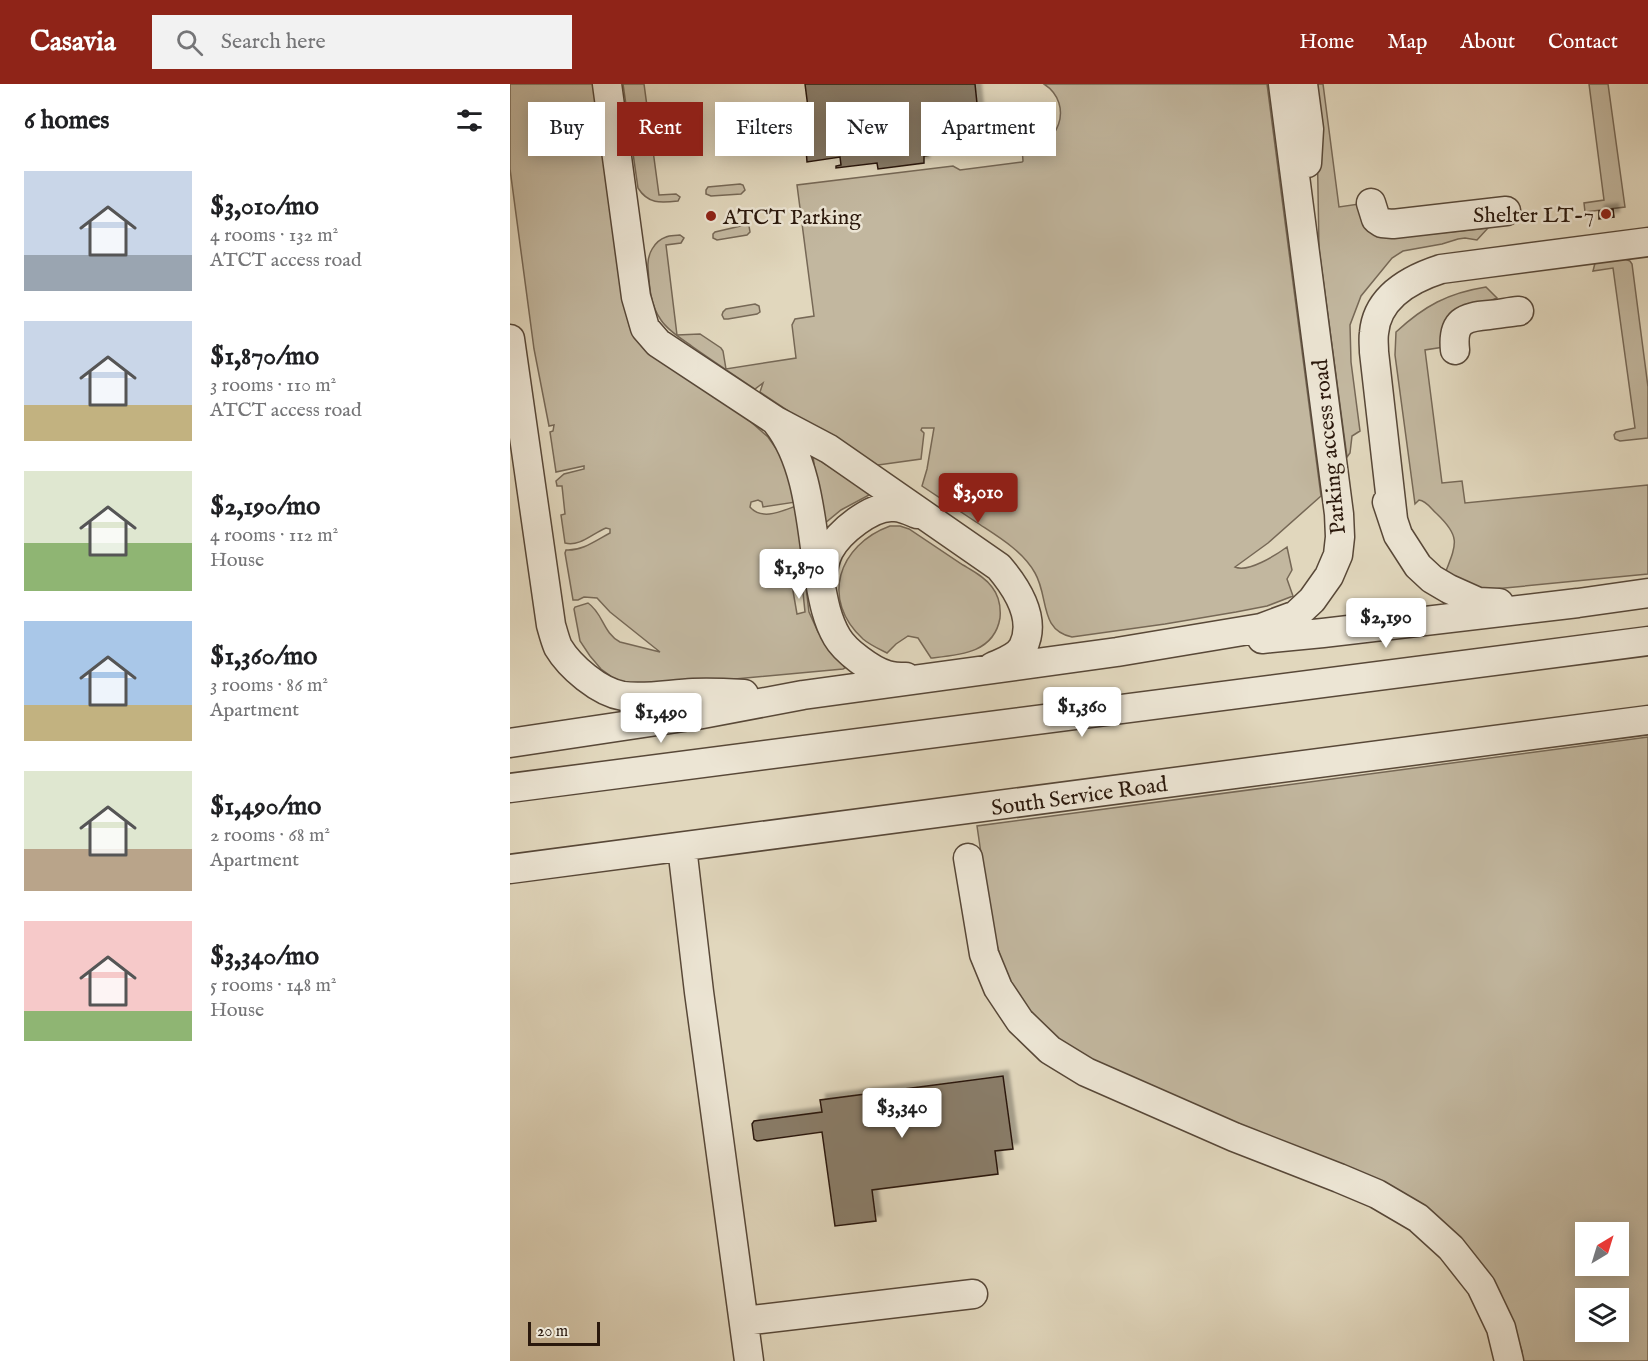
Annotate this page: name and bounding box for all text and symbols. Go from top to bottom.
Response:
search box [152,15,572,69]
text: Casavia [30,25,116,60]
icon: search [173,26,206,59]
text: Search here [221,28,326,56]
text: Home [1299,29,1354,56]
text: Map [1387,29,1427,56]
text: About [1460,29,1515,56]
text: Contact [1548,29,1618,56]
chip: Buy [528,102,605,156]
chip: Rent [617,102,703,156]
chip: Filters [715,102,814,156]
chip: New [826,102,909,156]
chip: Apartment [921,102,1056,156]
text: 6 homes [24,104,109,137]
icon: filters [453,104,486,137]
text: $3,010/mo [210,190,319,223]
icon: home [72,195,144,267]
place label: Shelter LT-7 [1473,202,1594,230]
place label: ATCT Parking [722,204,862,232]
marker: Shelter LT-7 [1599,207,1613,221]
marker: ATCT Parking [704,209,718,223]
text: 4 rooms · 132 m² [210,223,338,248]
text: ATCT access road [210,248,362,273]
text: $1,870/mo [210,340,319,373]
icon: home [72,345,144,417]
street label: Parking access road [1307,357,1353,536]
text: 3 rooms · 110 m² [210,373,336,398]
text: ATCT access road [210,398,362,423]
pin: $3,010 [929,473,1027,524]
text: $3,010 [953,480,1003,505]
text: $2,190/mo [210,490,320,523]
icon: home [72,495,144,567]
text: 4 rooms · 112 m² [210,523,338,548]
text: House [210,548,264,573]
pin: $1,870 [750,549,848,600]
text: $1,870 [774,556,824,581]
pin: $2,190 [1337,598,1435,649]
text: $2,190 [1360,605,1412,630]
text: $1,360/mo [210,640,317,673]
icon: home [72,645,144,717]
text: 3 rooms · 86 m² [210,673,328,698]
pin: $1,360 [1033,687,1131,738]
pin: $1,490 [612,693,710,744]
text: $1,360 [1057,694,1107,719]
text: Apartment [210,698,299,723]
text: $1,490 [635,700,687,725]
street label: South Service Road [989,771,1169,823]
text: $1,490/mo [210,790,321,823]
icon: home [72,795,144,867]
text: 2 rooms · 68 m² [210,823,330,848]
text: Apartment [210,848,299,873]
text: $3,340/mo [210,940,319,973]
icon: home [72,945,144,1017]
text: 5 rooms · 148 m² [210,973,337,998]
text: House [210,998,264,1023]
pin: $3,340 [853,1088,951,1139]
text: $3,340 [877,1095,927,1120]
north arrow [1575,1222,1629,1276]
map controls [1575,1222,1629,1342]
button: layers [1575,1288,1629,1342]
scale bar [528,1319,600,1346]
text: 20 m [537,1322,568,1342]

